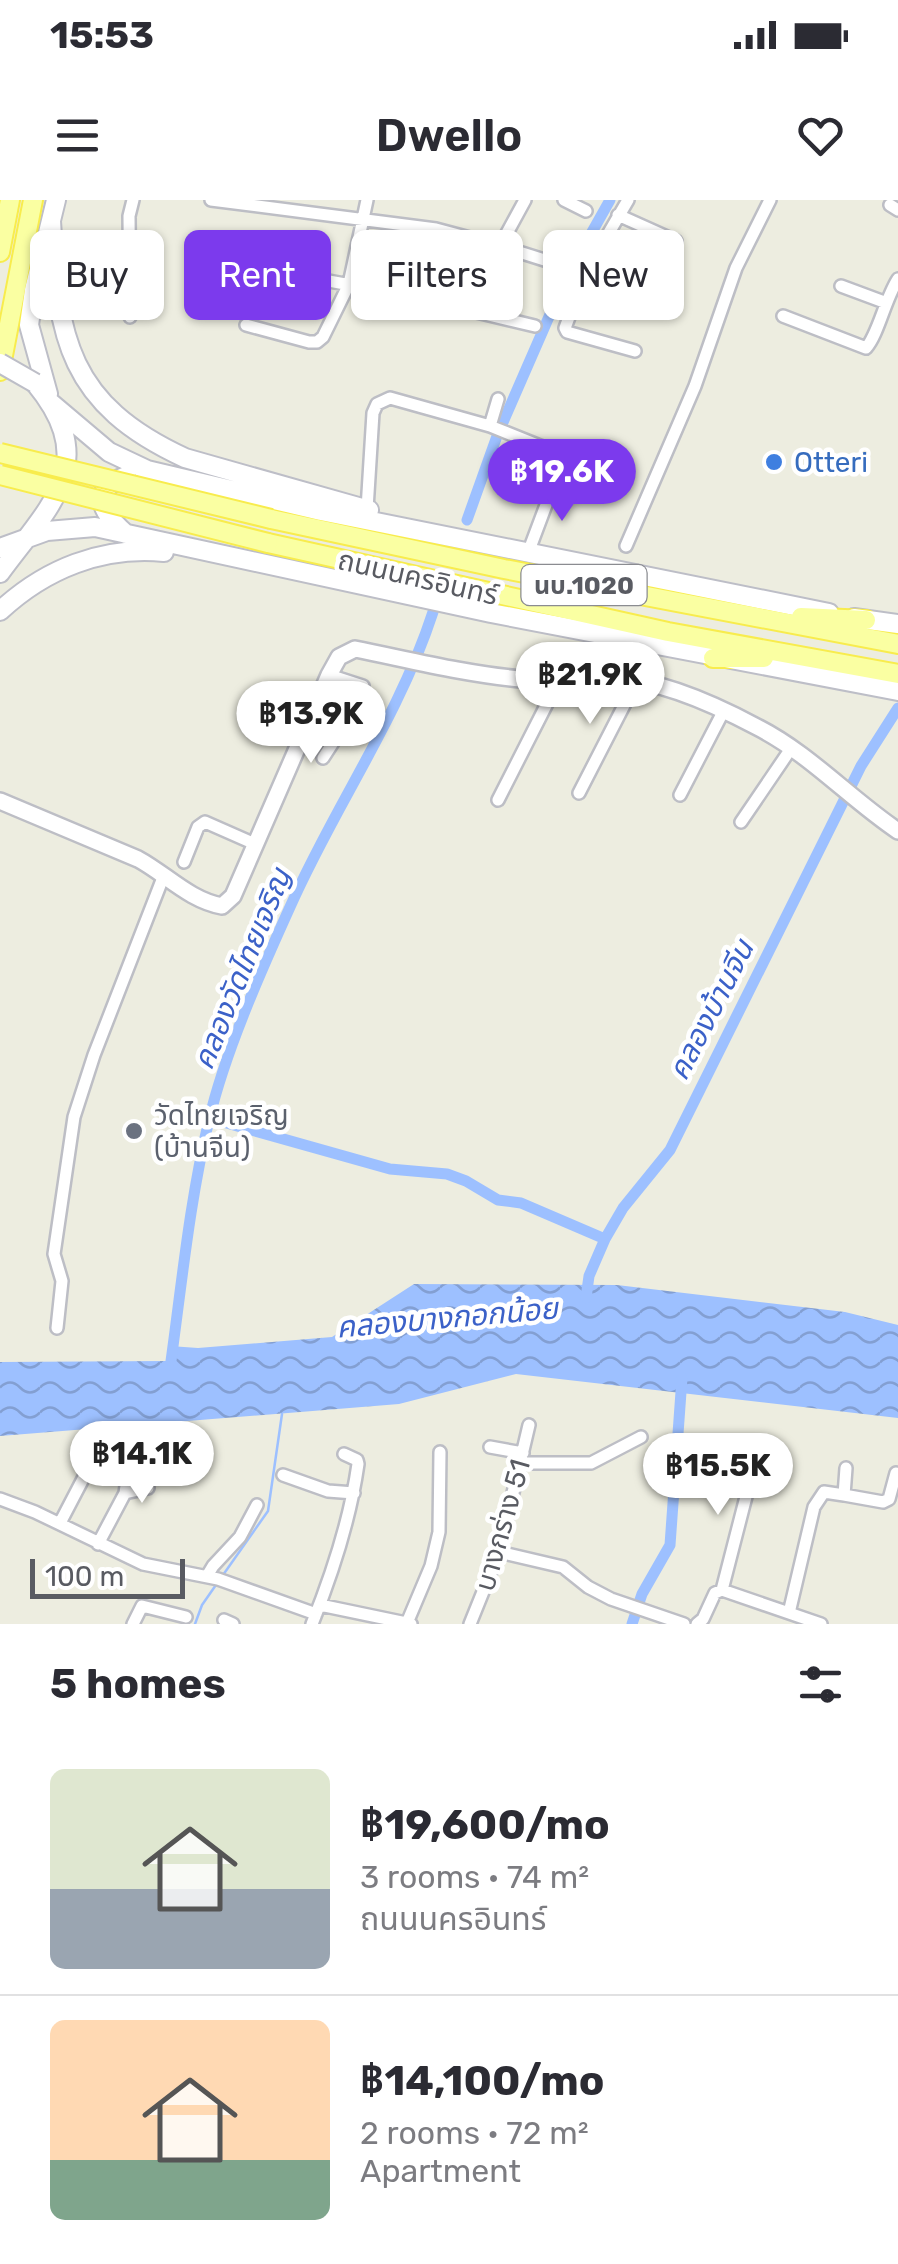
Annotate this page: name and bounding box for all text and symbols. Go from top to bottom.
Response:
text: 15:53 [50,12,154,58]
icon: menu [50,108,105,163]
icon: heart [793,108,848,163]
text: Dwello [376,109,522,162]
chip: Buy [30,230,164,320]
chip: Rent [184,230,331,320]
chip: Filters [351,230,523,320]
chip: New [543,230,684,320]
pin: ฿19.6K [481,439,643,524]
place label: Otteri [794,446,868,479]
marker: Otteri [763,451,785,473]
text: ฿19.6K [510,452,614,490]
street label: ถนนนครอินทร์ [335,543,502,612]
road number: นบ.1020 [522,565,646,605]
pin: ฿21.9K [509,642,671,727]
text: ฿21.9K [538,655,642,693]
pin: ฿13.9K [230,681,392,766]
text: ฿13.9K [258,694,364,732]
water label: คลองวัดไทยเจริญ [185,862,299,1075]
water label: คลองบ้านจีน [660,933,762,1086]
place label: วัดไทยเจริญ (บ้านจีน) [154,1099,289,1164]
marker: วัดไทยเจริญ (บ้านจีน) [123,1120,145,1142]
water label: คลองบางกอกน้อย [335,1290,561,1346]
pin: ฿14.1K [61,1421,223,1506]
pin: ฿15.5K [637,1433,799,1518]
text: ฿14.1K [92,1434,192,1472]
text: ฿15.5K [665,1446,771,1484]
street label: บางกร่าง 51 [468,1456,537,1595]
scale bar [30,1554,185,1598]
text: 100 m [45,1560,124,1593]
icon: filters [793,1657,848,1712]
text: 5 homes [50,1659,226,1709]
text: ฿19,600/mo [360,1800,610,1850]
icon: home [130,1809,250,1929]
text: 3 rooms · 74 m² [360,1858,589,1896]
text: ถนนนครอินทร์ [360,1900,546,1938]
text: ฿14,100/mo [360,2056,604,2106]
icon: home [130,2060,250,2180]
text: 2 rooms · 72 m² [360,2114,589,2152]
text: Apartment [360,2152,521,2190]

